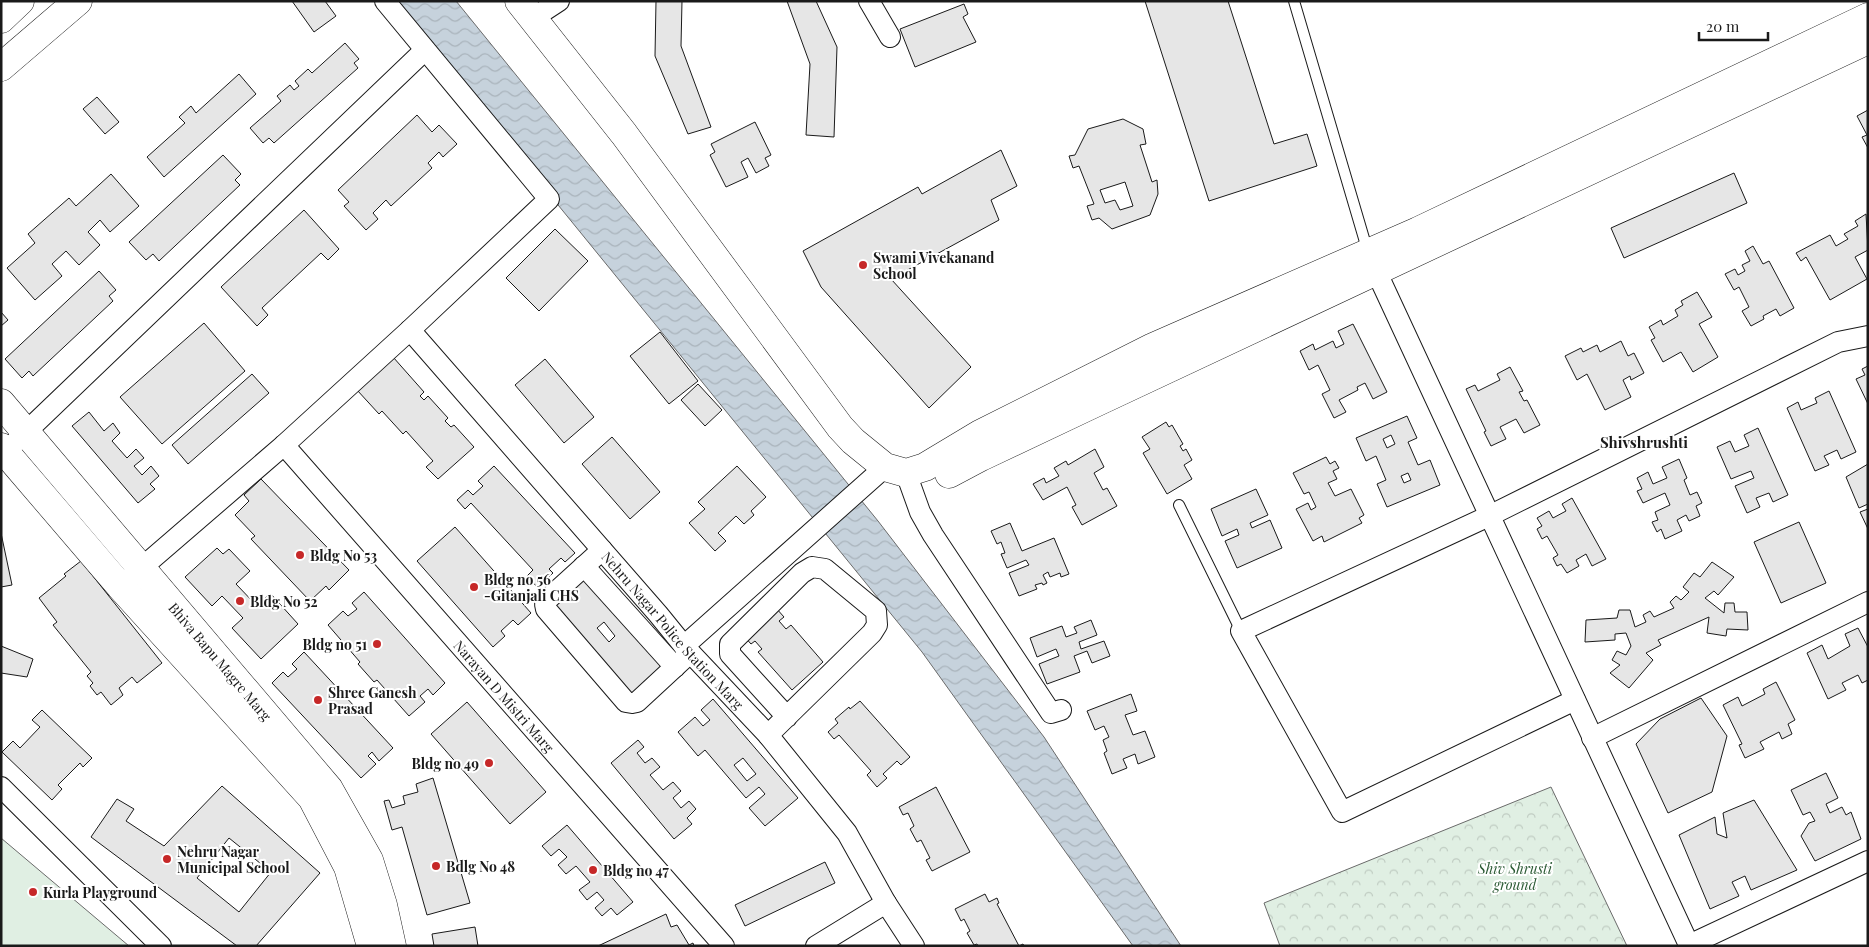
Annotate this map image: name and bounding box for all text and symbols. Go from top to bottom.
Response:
scale bar [1699,10,1768,42]
text: 20 m [1706,16,1740,36]
place label: Swami Vivekanand School [873,248,995,283]
marker: Swami Vivekanand School [857,259,869,271]
district label: Shivshrushti [1600,432,1688,452]
place label: Bldg No 53 [310,546,377,565]
street label: Nehru Nagar Police Station Marg [598,547,748,714]
marker: Bldg No 53 [294,549,306,561]
place label: Bldg no 56 -Gitanjali CHS [484,570,579,605]
marker: Bldg no 56 -Gitanjali CHS [468,581,480,593]
place label: Bldg No 52 [250,592,318,611]
marker: Bldg No 52 [234,595,246,607]
street label: Bhiva Bapu Magre Marg [165,598,276,725]
place label: Bldg no 51 [303,635,367,654]
street label: Narayan D Mistri Marg [450,636,559,757]
marker: Bldg no 51 [371,638,383,650]
place label: Shree Ganesh Prasad [328,683,417,718]
marker: Shree Ganesh Prasad [312,694,324,706]
place label: Bldg no 49 [412,754,479,773]
marker: Bldg no 49 [483,757,495,769]
place label: Nehru Nagar Municipal School [177,842,290,877]
marker: Nehru Nagar Municipal School [161,853,173,865]
place label: Bdlg No 48 [446,857,515,876]
park label: Shiv Shrusti ground [1477,859,1553,894]
marker: Bdlg No 48 [430,860,442,872]
place label: Bldg no 47 [603,861,670,880]
marker: Bldg no 47 [587,864,599,876]
place label: Kurla Playground [43,883,158,902]
marker: Kurla Playground [27,886,39,898]

